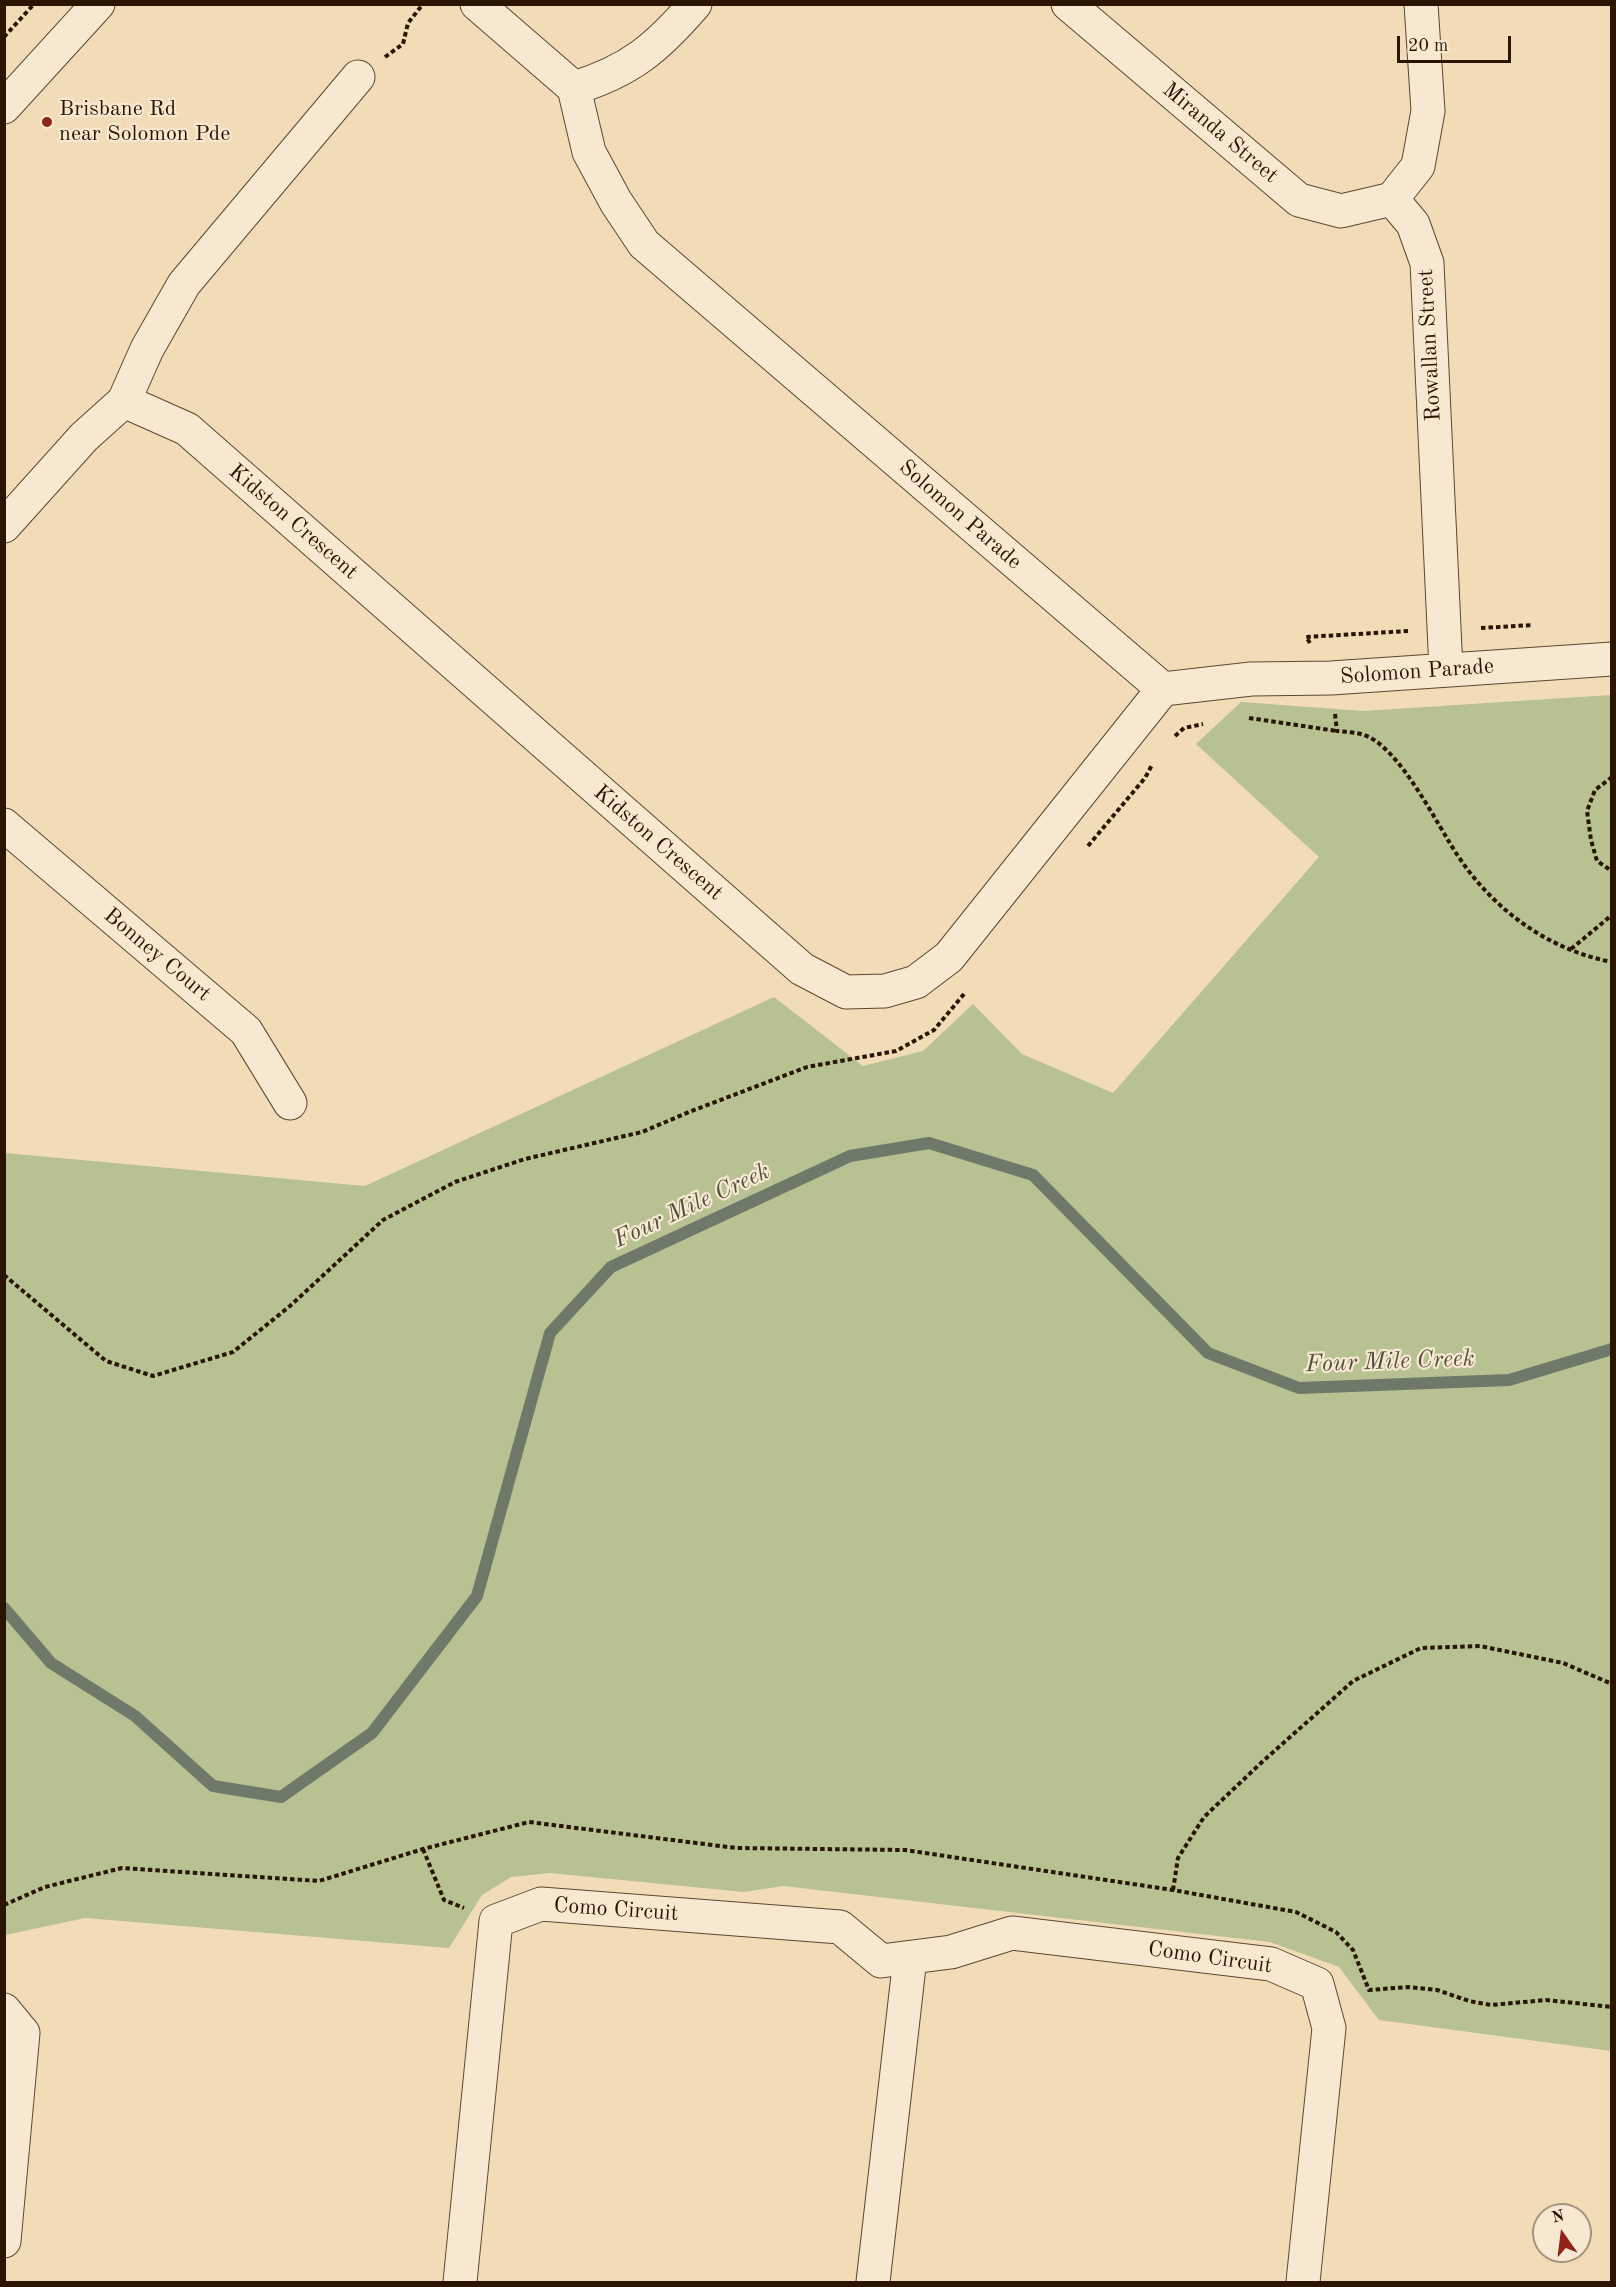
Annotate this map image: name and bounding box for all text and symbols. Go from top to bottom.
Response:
scale bar [1400,24,1514,62]
text: 20 m [1408,37,1448,55]
street label: Miranda Street [1157,77,1283,189]
place label: Brisbane Rd near Solomon Pde [59,96,230,148]
marker: Brisbane Rd near Solomon Pde [40,115,54,129]
street label: Rowallan Street [1413,268,1447,422]
street label: Solomon Parade [893,454,1027,576]
street label: Kidston Crescent [223,459,363,585]
street label: Solomon Parade [1339,653,1495,691]
street label: Kidston Crescent [588,780,728,906]
street label: Bonney Court [98,902,216,1008]
water label: Four Mile Creek [609,1157,775,1255]
water label: Four Mile Creek [1305,1345,1475,1379]
street label: Como Circuit [553,1892,679,1928]
street label: Como Circuit [1146,1936,1274,1980]
north arrow [1532,2203,1592,2263]
text: N [1550,2208,1566,2227]

